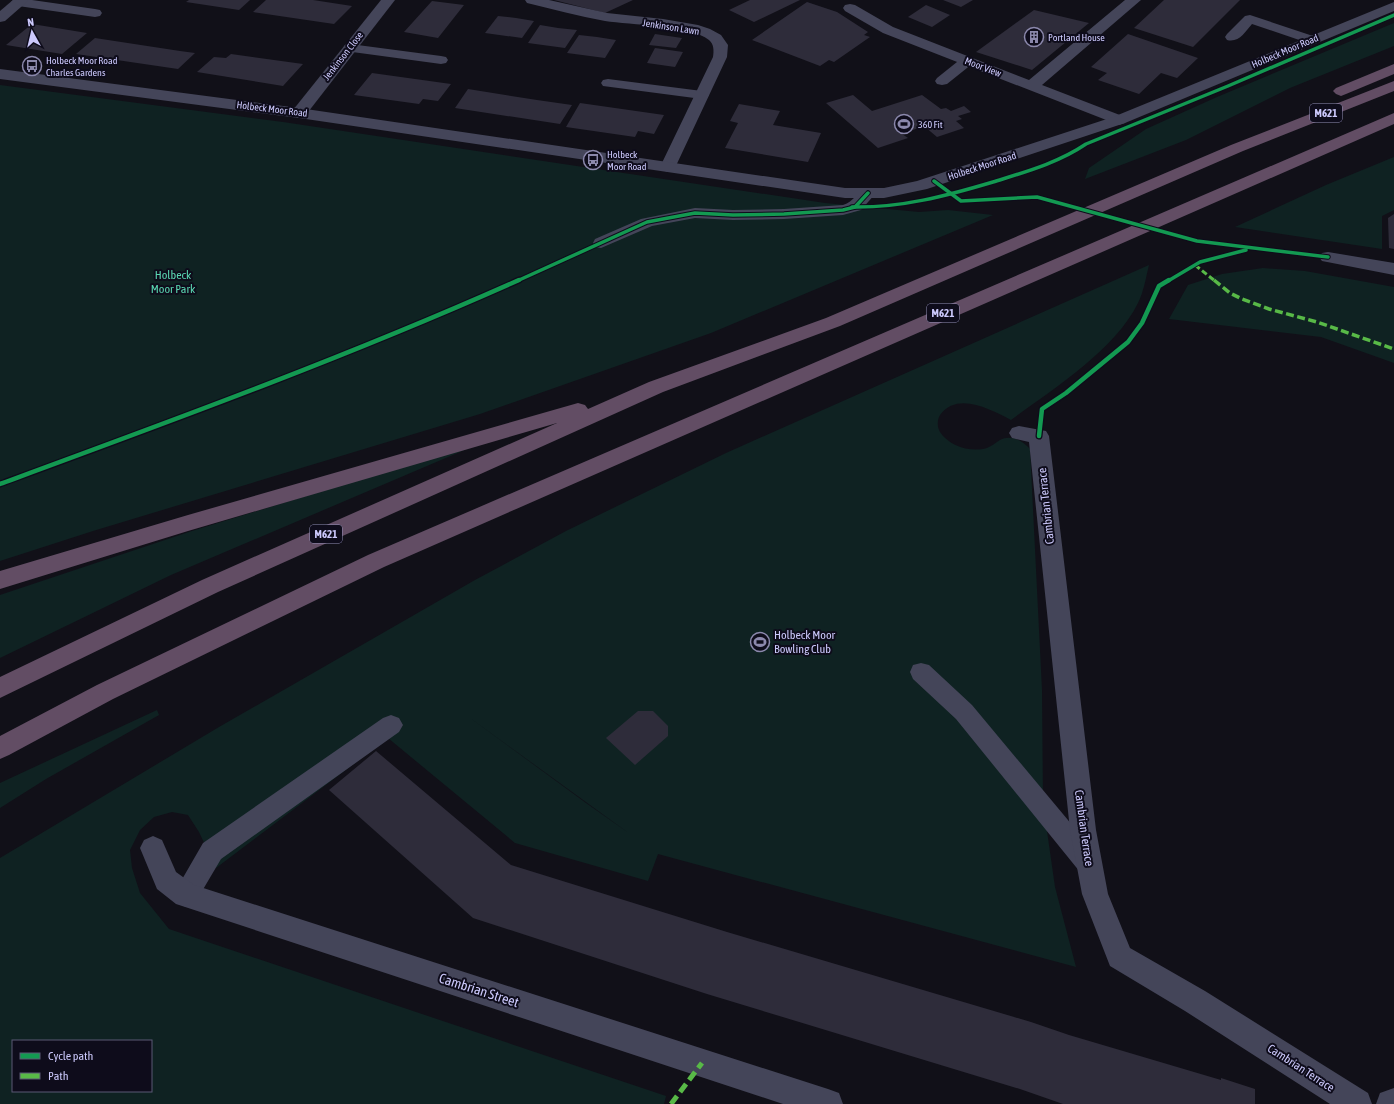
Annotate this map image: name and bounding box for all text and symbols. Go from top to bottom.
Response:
north arrow [12,12,52,52]
text: N [27,16,35,28]
street label: Jenkinson Lawn [642,17,700,37]
building icon: Portland House [1023,26,1045,48]
street label: Jenkinson Close [321,29,366,82]
place label: Portland House [1048,32,1105,43]
street label: Holbeck Moor Road [1250,32,1320,70]
bus stop icon: Holbeck Moor Road Charles Gardens [21,55,43,77]
place label: Holbeck Moor Road Charles Gardens [46,55,118,78]
street label: Moor View [963,55,1003,79]
street label: Holbeck Moor Road [236,99,308,119]
road number: M621 [1310,104,1342,122]
sports icon: 360 Fit [893,113,915,135]
place label: 360 Fit [918,119,943,130]
bus stop icon: Holbeck Moor Road [582,149,604,171]
place label: Holbeck Moor Road [607,149,647,172]
street label: Holbeck Moor Road [946,150,1018,182]
park label: Holbeck Moor Park [151,268,196,296]
road number: M621 [927,304,959,322]
street label: Cambrian Terrace [1035,467,1057,545]
road number: M621 [310,525,342,543]
place label: Holbeck Moor Bowling Club [774,628,836,656]
sports icon: Holbeck Moor Bowling Club [749,631,771,653]
street label: Cambrian Terrace [1072,789,1096,867]
street label: Cambrian Street [437,970,521,1010]
legend [12,1040,152,1092]
street label: Cambrian Terrace [1265,1041,1337,1095]
text: Cycle path [48,1049,93,1063]
text: Path [48,1069,69,1083]

